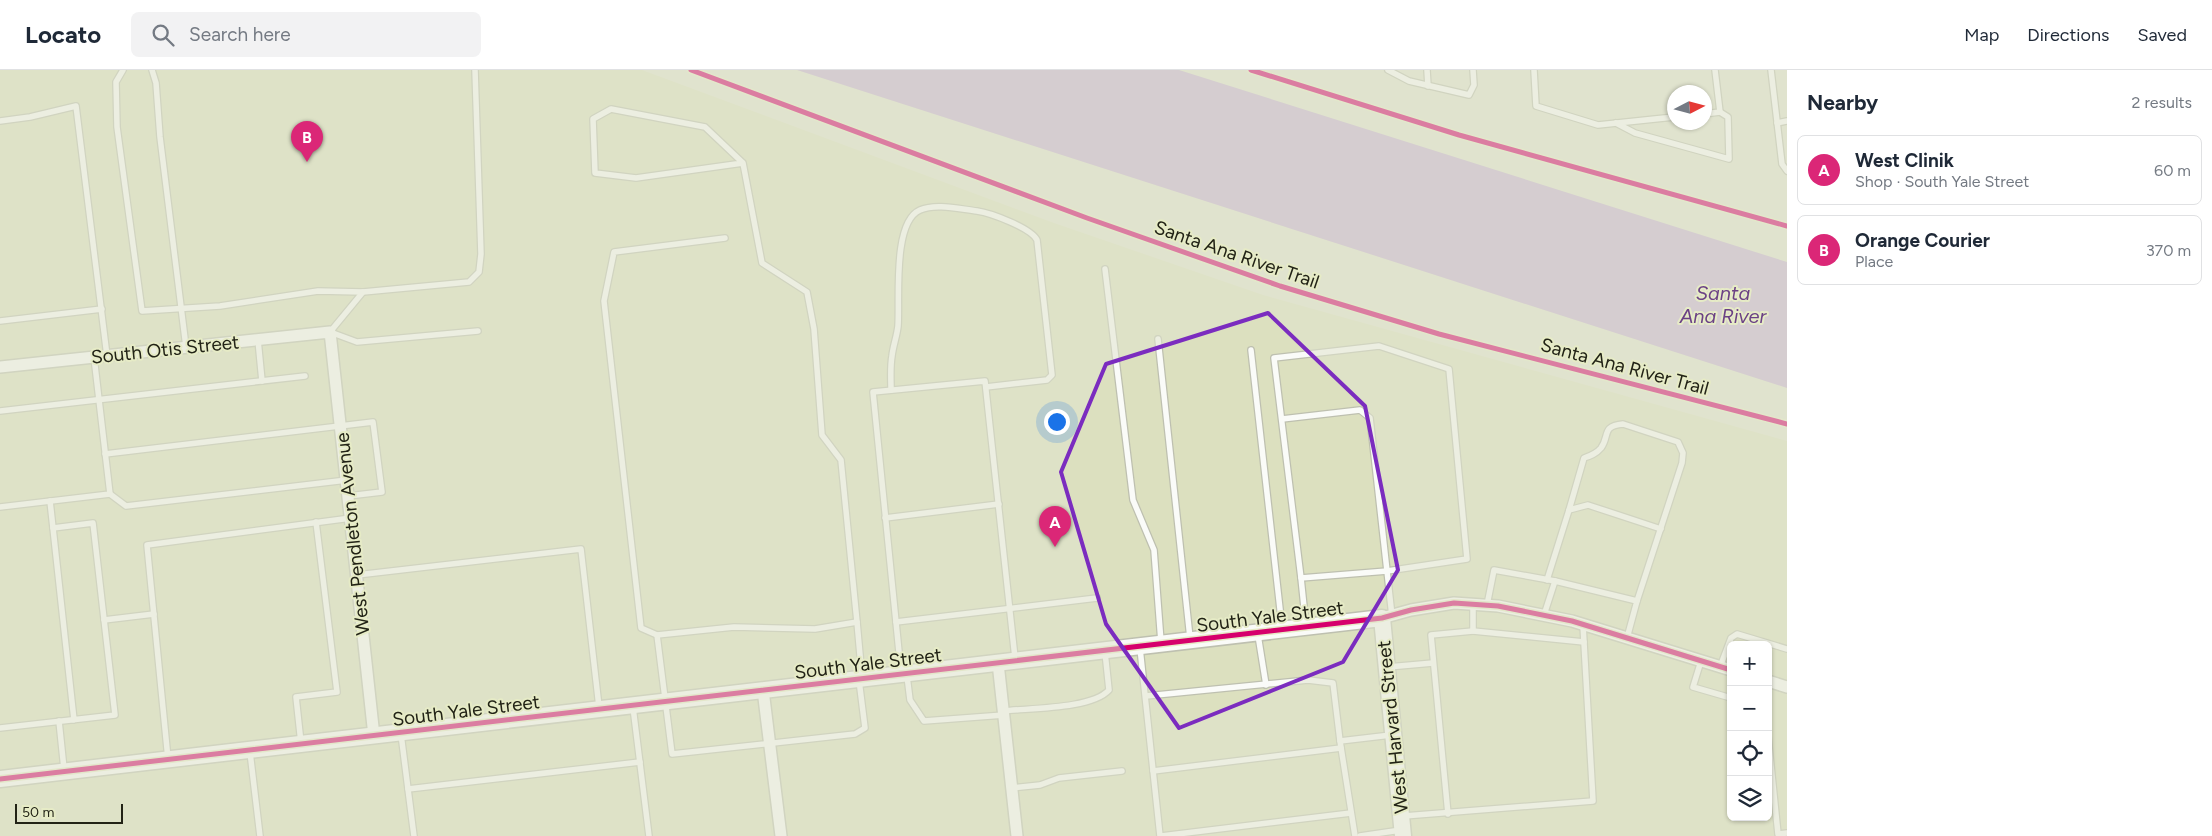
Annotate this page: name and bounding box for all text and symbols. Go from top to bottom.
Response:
search box [131,12,481,57]
text: Locato [25,20,101,49]
icon: search [149,21,177,49]
text: Search here [189,23,291,46]
text: Map [1964,24,1999,46]
text: Directions [2027,24,2109,46]
text: Saved [2137,24,2187,46]
north arrow [1667,85,1712,130]
text: Nearby [1807,90,1878,115]
text: 2 results [2132,93,2192,112]
pin: B [291,121,323,162]
text: West Clinik [1855,149,1954,172]
text: A [1818,161,1830,180]
text: 60 m [2154,161,2191,180]
text: Shop · South Yale Street [1855,172,2029,191]
street label: Santa Ana River Trail [1151,215,1322,294]
text: Orange Courier [1855,229,1990,252]
text: B [1819,241,1829,260]
text: 370 m [2146,241,2191,260]
text: Place [1855,252,1893,271]
water label: Santa Ana River [1679,281,1767,328]
street label: South Otis Street [90,330,240,369]
street label: Santa Ana River Trail [1538,333,1711,400]
your location [1044,409,1070,435]
street label: West Pendleton Avenue [330,431,375,636]
pin: A [1039,506,1071,547]
street label: South Yale Street [1195,596,1345,637]
street label: West Harvard Street [1372,639,1413,815]
map controls [1727,641,1772,821]
button: + [1727,641,1772,686]
street label: South Yale Street [793,643,943,684]
button: − [1727,686,1772,731]
street label: South Yale Street [391,690,541,731]
button: locate [1727,731,1772,776]
button: layers [1727,776,1772,821]
scale bar [15,801,122,824]
text: 50 m [22,804,54,821]

